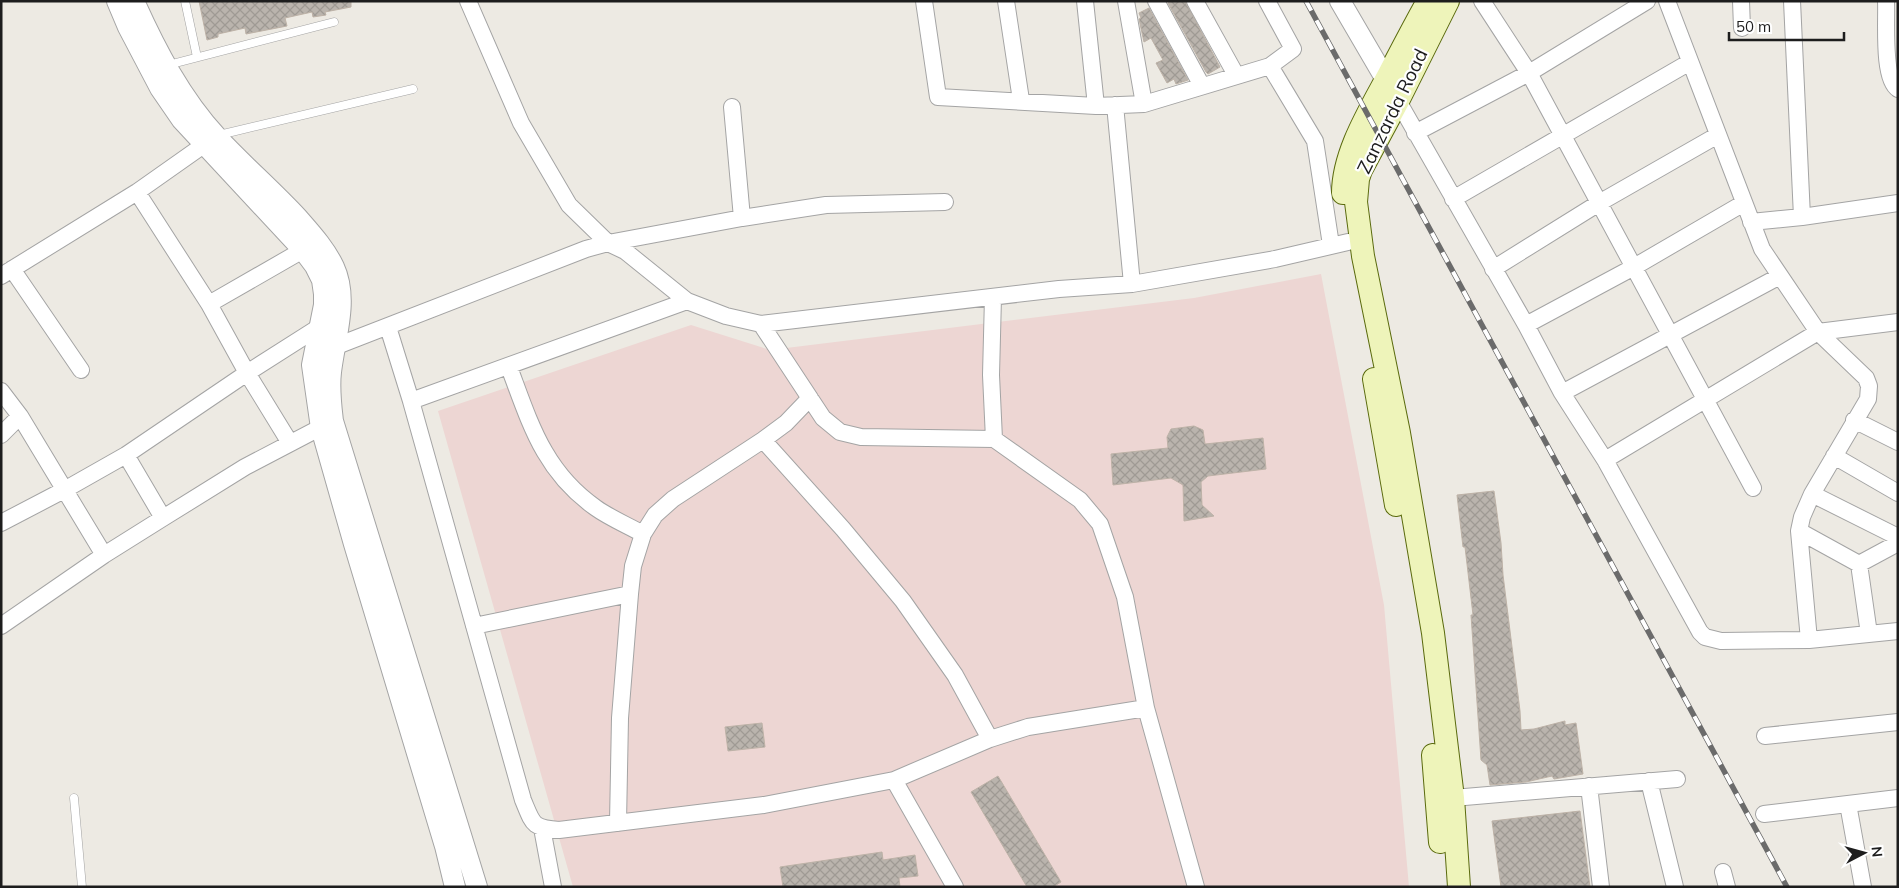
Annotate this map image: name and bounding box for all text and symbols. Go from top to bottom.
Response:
scale bar [1729,10,1844,42]
text: 50 m [1736,17,1771,36]
street label: Zanzarda Road [1351,45,1433,177]
north arrow [1839,828,1889,878]
text: N [1867,845,1886,858]

